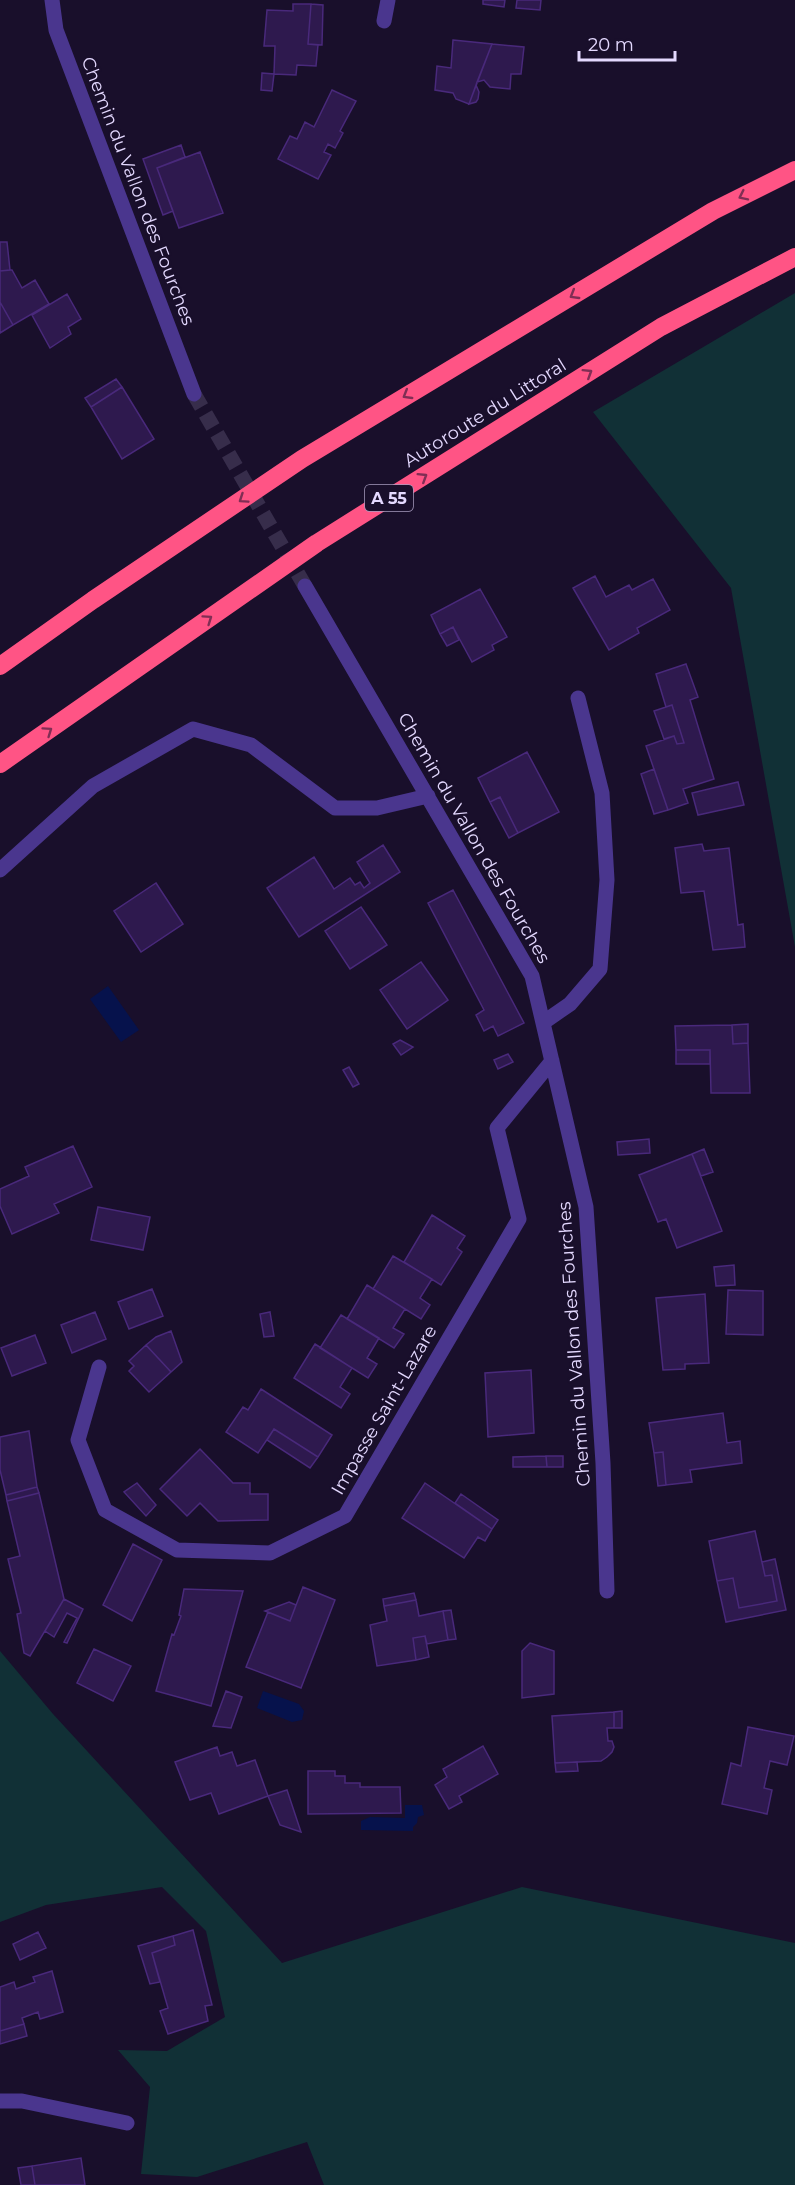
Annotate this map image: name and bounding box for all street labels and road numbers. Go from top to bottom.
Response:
street label: Chemin du Vallon des Fourches [77,54,200,328]
street label: Autoroute du Littoral [400,354,570,472]
road number: A 55 [365,485,413,511]
street label: Chemin du Vallon des Fourches [393,709,555,967]
street label: Chemin du Vallon des Fourches [553,1201,595,1487]
street label: Impasse Saint-Lazare [326,1321,442,1499]

